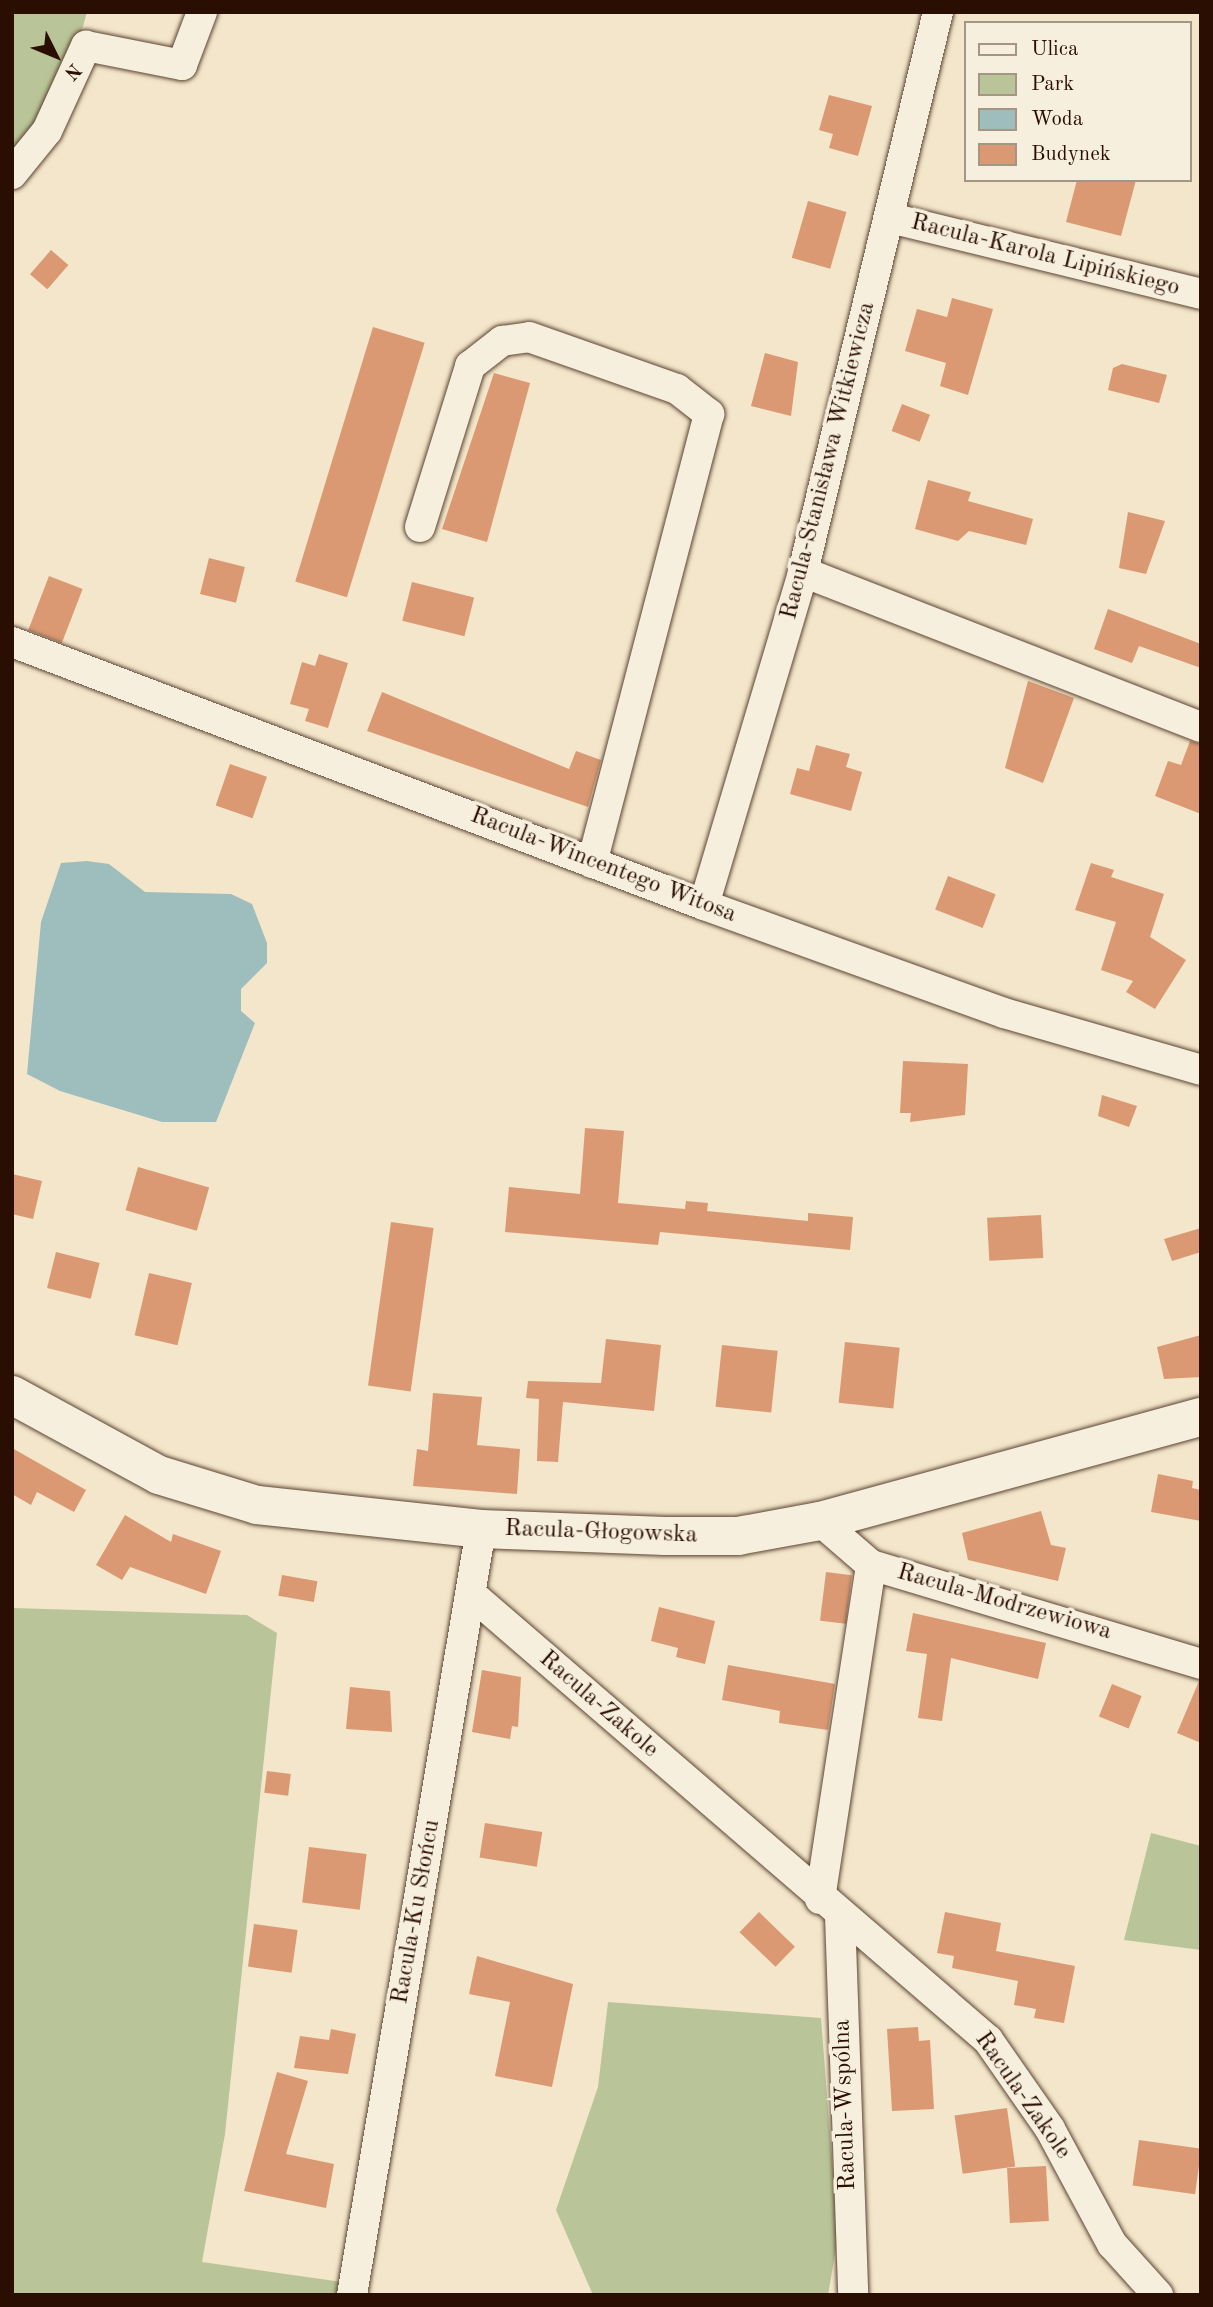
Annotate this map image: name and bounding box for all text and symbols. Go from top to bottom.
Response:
north arrow [21,21,91,91]
legend [964,21,1192,182]
text: Ulica [1031,39,1078,60]
text: N [60,59,84,82]
text: Park [1031,74,1074,95]
text: Woda [1031,109,1083,130]
text: Budynek [1031,144,1111,165]
street label: Racula-Karola Lipińskiego [908,209,1182,303]
street label: Racula-Stanisława Witkiewicza [776,299,882,623]
street label: Racula-Wincentego Witosa [466,802,740,930]
street label: Racula-Głogowska [504,1515,698,1551]
street label: Racula-Modrzewiowa [893,1559,1115,1647]
street label: Racula-Zakole [532,1645,664,1765]
street label: Racula-Ku Słońcu [387,1817,447,2007]
street label: Racula-Wspólna [829,2019,863,2191]
street label: Racula-Zakole [967,2027,1077,2165]

